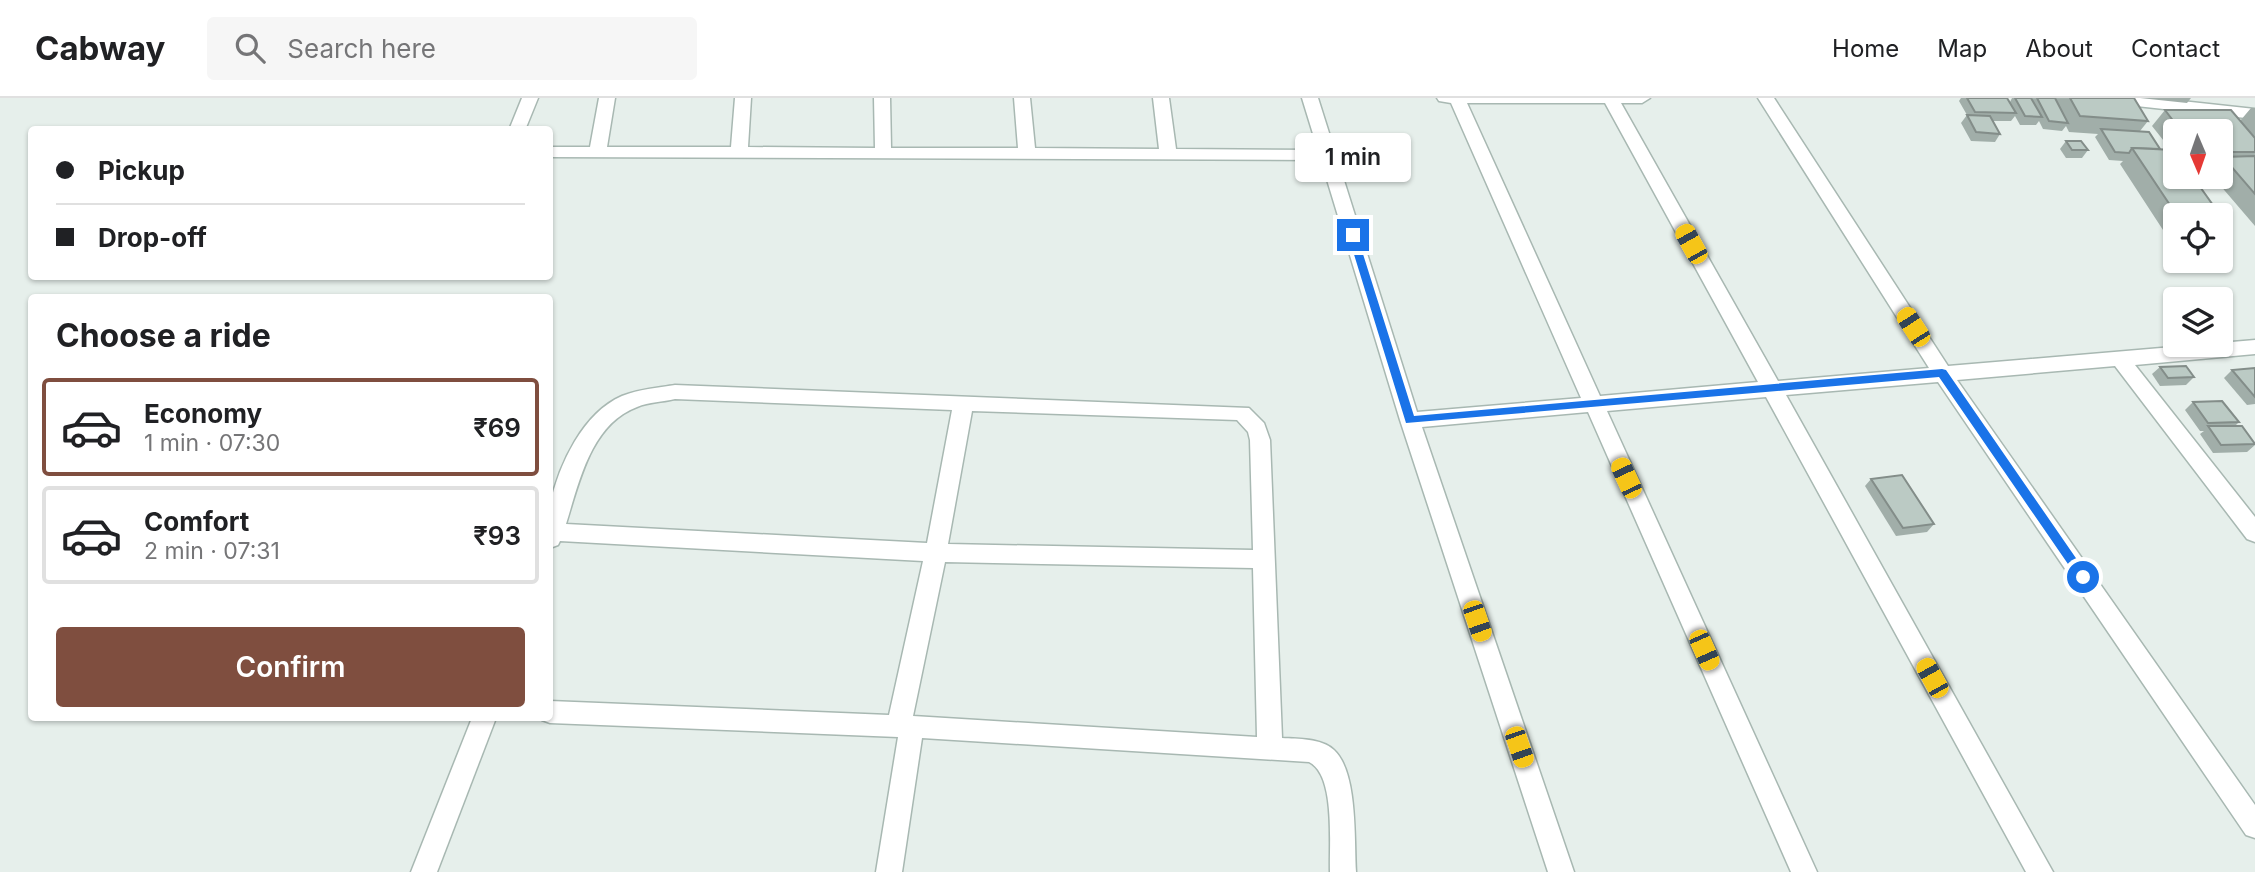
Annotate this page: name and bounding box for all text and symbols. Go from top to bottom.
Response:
search box [207,17,697,80]
text: Cabway [35,28,165,68]
icon: search [231,29,269,67]
text: Search here [287,33,436,64]
text: Home [1832,34,1899,63]
text: Map [1937,34,1987,63]
text: About [2025,34,2093,63]
text: Contact [2131,34,2220,63]
north arrow [2163,119,2233,189]
map controls [2163,119,2233,357]
callout: 1 min [1295,134,1411,183]
text: 1 min [1325,143,1381,171]
text: Pickup [98,155,185,186]
button: locate [2163,203,2233,273]
route end [1337,219,1369,251]
car [1672,221,1711,267]
text: Drop-off [98,222,207,253]
button: layers [2163,287,2233,357]
car [1893,304,1934,350]
text: Choose a ride [56,316,271,355]
icon: car [60,396,123,459]
text: Economy [144,398,262,429]
text: ₹69 [473,412,521,443]
text: 1 min · 07:30 [144,429,280,457]
car [1608,455,1645,501]
icon: car [60,504,123,567]
text: Comfort [144,506,249,537]
text: ₹93 [473,520,521,551]
text: 2 min · 07:31 [144,537,280,565]
route start [2067,561,2099,593]
car [1461,598,1494,644]
button: Confirm [56,627,525,707]
car [1686,627,1723,673]
car [1913,655,1952,701]
car [1503,724,1536,770]

